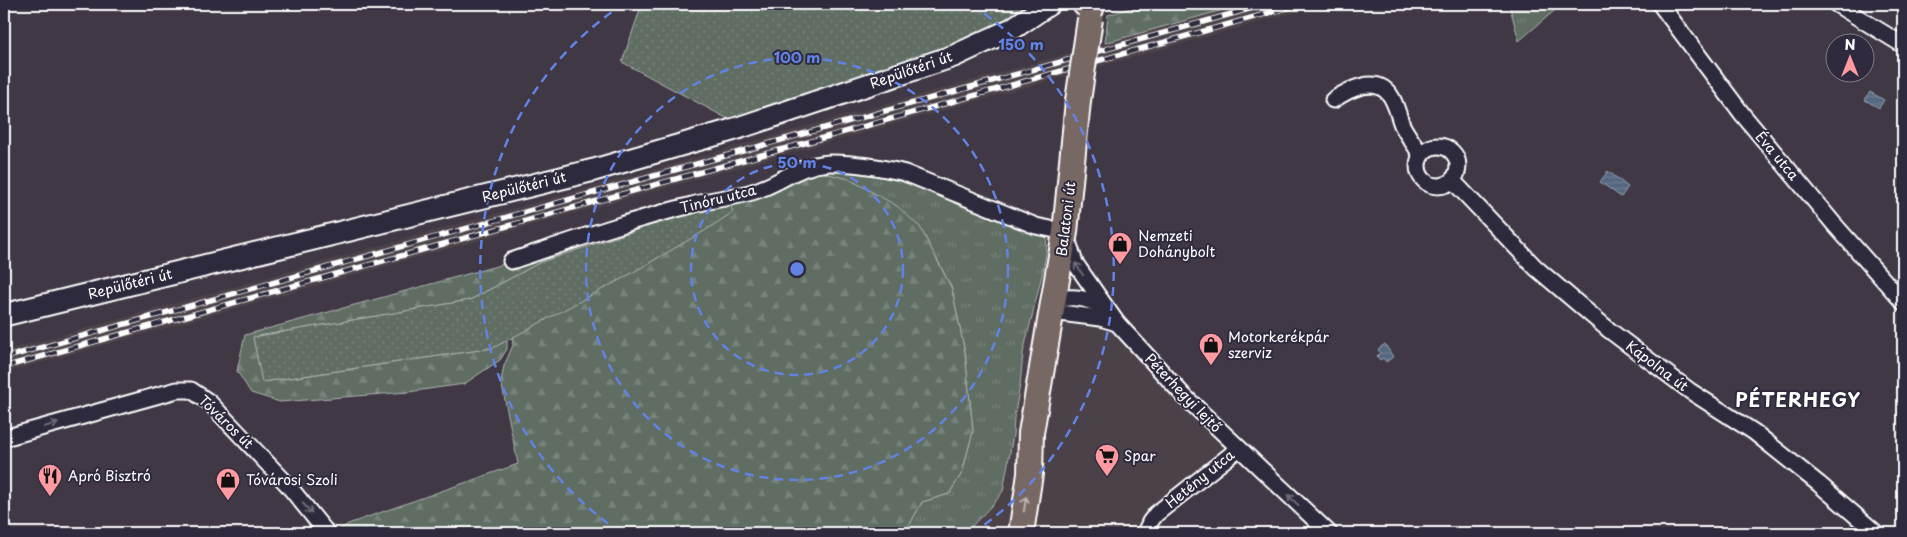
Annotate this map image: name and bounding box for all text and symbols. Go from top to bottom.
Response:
text: 150 m [998,32,1044,55]
north arrow [1824,32,1874,82]
text: N [1844,34,1856,55]
text: 100 m [774,45,820,68]
street label: Repülőtéri út [867,46,955,93]
street label: Éva utca [1751,127,1804,185]
text: 50 m [778,150,816,173]
street label: Repülőtéri út [480,166,568,207]
street label: Tinóru utca [678,179,758,218]
street label: Balatoni út [1051,180,1081,257]
place label: Nemzeti Dohánybolt [1138,225,1216,262]
shop icon: Nemzeti Dohánybolt [1107,231,1133,265]
centre of rings [788,260,806,278]
street label: Repülőtéri út [86,263,174,304]
one-way arrow [1074,263,1084,277]
place label: Motorkerékpár szerviz [1228,326,1329,363]
shop icon: Motorkerékpár szerviz [1198,332,1224,366]
street label: Kápolna út [1622,335,1693,396]
street label: Péterhegyi lejtő [1140,348,1227,437]
district label: PÉTERHEGY [1735,385,1861,413]
street label: Tóváros út [194,390,259,453]
one-way arrow [42,420,58,430]
supermarket icon: Spar [1094,443,1120,477]
street label: Hetény utca [1161,444,1239,513]
place label: Spar [1124,445,1156,466]
restaurant icon: Apró Bisztró [37,463,63,497]
place label: Apró Bisztró [68,465,151,486]
shop icon: Tóvárosi Szoli [215,467,241,501]
place label: Tóvárosi Szoli [246,469,338,490]
one-way arrow [1286,494,1299,506]
one-way arrow [1021,496,1031,512]
one-way arrow [301,501,312,514]

